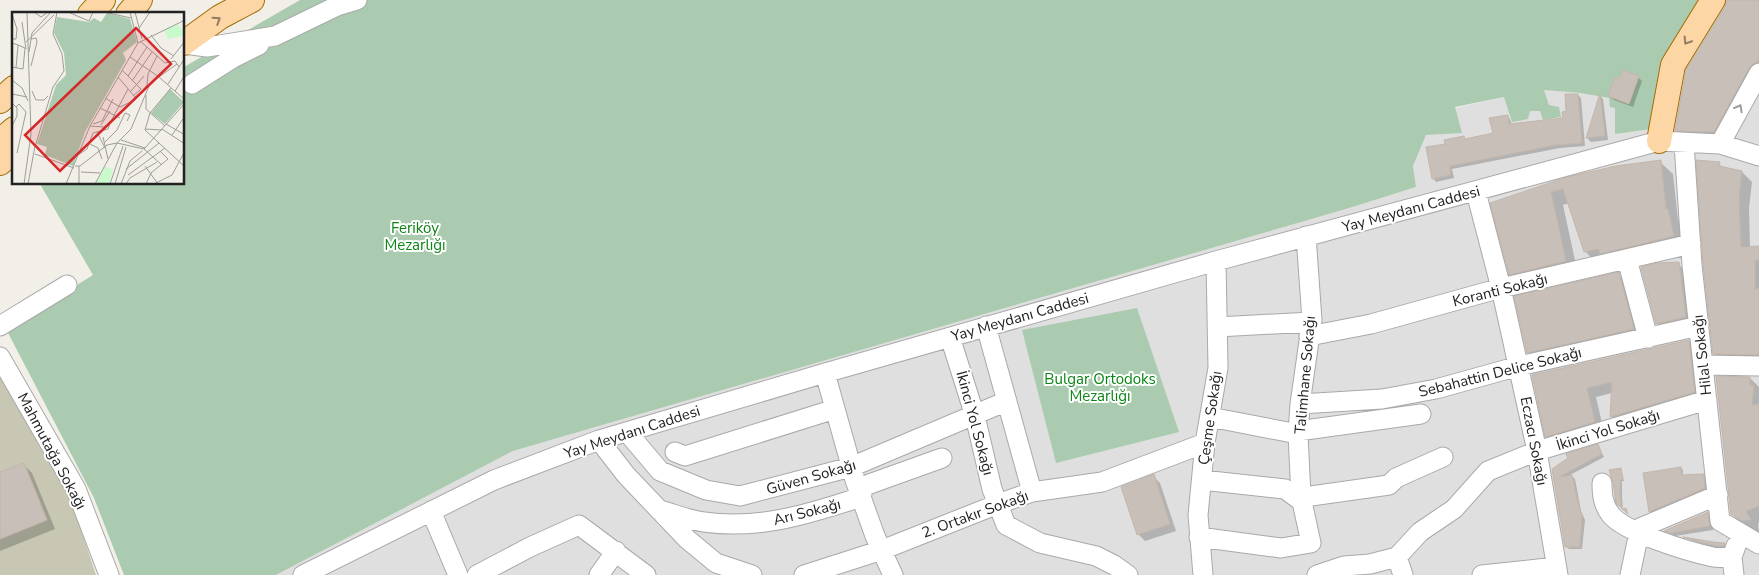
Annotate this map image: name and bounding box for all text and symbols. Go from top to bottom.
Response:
inset map [12,12,185,185]
one-way arrow [211,17,221,26]
one-way arrow [1684,36,1694,45]
one-way arrow [1733,105,1743,114]
street label: Yay Meydanı Caddesi [1339,181,1482,237]
park label: Feriköy Mezarlığı [384,218,446,255]
street label: Koranti Sokağı [1450,269,1550,311]
street label: Yay Meydanı Caddesi [948,288,1091,346]
street label: Hilal Sokağı [1688,314,1716,396]
street label: Talimhane Sokağı [1290,315,1320,435]
street label: Sebahattin Delice Sokağı [1416,342,1584,402]
street label: İkinci Yol Sokağı [951,369,999,477]
park label: Bulgar Ortodoks Mezarlığı [1044,369,1156,406]
street label: Çeşme Sokağı [1194,370,1226,466]
street label: Mahmutağa Sokağı [13,389,91,513]
street label: Eczacı Sokağı [1516,395,1552,487]
street label: Yay Meydanı Caddesi [560,401,703,464]
street label: İkinci Yol Sokağı [1554,405,1662,455]
street label: Güven Sokağı [764,455,858,499]
street label: 2. Ortakır Sokağı [919,485,1031,543]
street label: Arı Sokağı [771,494,843,530]

